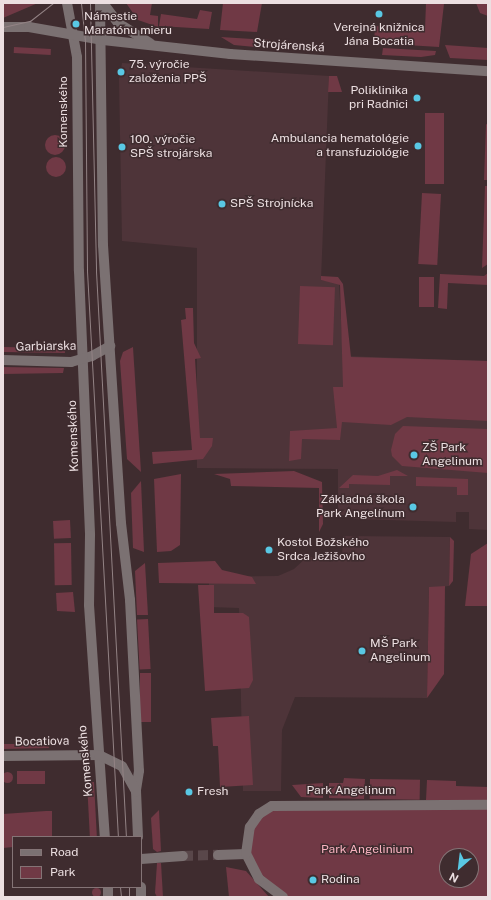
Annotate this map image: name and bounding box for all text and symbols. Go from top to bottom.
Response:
marker: Verejná knižnica Jána Bocatia [374,9,384,19]
place label: Námestie Maratónu mieru [84,10,172,38]
marker: Námestie Maratónu mieru [71,19,81,29]
place label: Verejná knižnica Jána Bocatia [334,21,424,49]
street label: Strojárenská [253,36,325,56]
place label: 75. výročie založenia PPŠ [129,58,207,86]
marker: 75. výročie založenia PPŠ [116,67,126,77]
street label: Komenského [57,76,71,148]
place label: Poliklinika pri Radnici [349,84,408,112]
marker: Poliklinika pri Radnici [411,92,423,104]
place label: Ambulancia hematológie a transfuziológie [271,132,409,160]
place label: 100. výročie SPŠ strojárska [130,133,212,161]
marker: Ambulancia hematológie a transfuziológie [412,140,424,152]
marker: 100. výročie SPŠ strojárska [117,142,127,152]
place label: SPŠ Strojnícka [230,197,313,211]
marker: SPŠ Strojnícka [217,199,227,209]
street label: Garbiarska [15,339,77,355]
street label: Komenského [66,400,82,472]
place label: ZŠ Park Angelinum [422,441,482,469]
marker: ZŠ Park Angelinum [409,450,419,460]
place label: Základná škola Park Angelínum [316,493,405,521]
marker: Základná škola Park Angelínum [408,502,418,512]
place label: Kostol Božského Srdca Ježišovho [277,536,369,564]
marker: Kostol Božského Srdca Ježišovho [264,545,274,555]
place label: MŠ Park Angelinum [370,637,430,665]
marker: MŠ Park Angelinum [357,646,367,656]
street label: Komenského [76,725,96,797]
street label: Bocatiova [15,734,69,750]
street label: Park Angelinum [307,784,395,798]
place label: Fresh [197,785,228,799]
marker: Fresh [184,787,194,797]
legend [12,836,142,888]
park label: Park Angelinium [321,843,413,857]
text: Road [50,845,78,859]
north arrow [439,848,479,888]
text: Park [50,865,76,879]
text: N [447,870,460,885]
place label: Rodina [321,873,360,887]
marker: Rodina [308,875,318,885]

